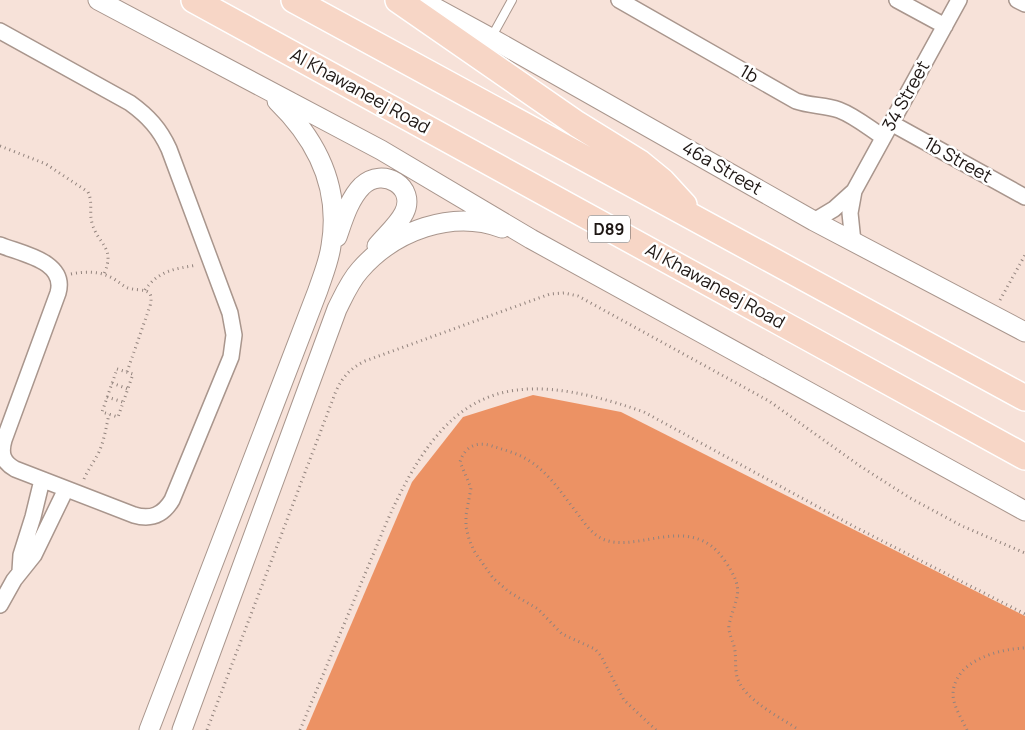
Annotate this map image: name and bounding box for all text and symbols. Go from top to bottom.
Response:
street label: Al Khawaneej Road [286,42,435,138]
street label: 34 Street [876,56,934,135]
street label: 1b [736,58,763,88]
street label: 1b Street [920,131,997,188]
street label: 46a Street [678,135,767,200]
road number: D89 [588,215,630,242]
street label: Al Khawaneej Road [641,237,790,333]

